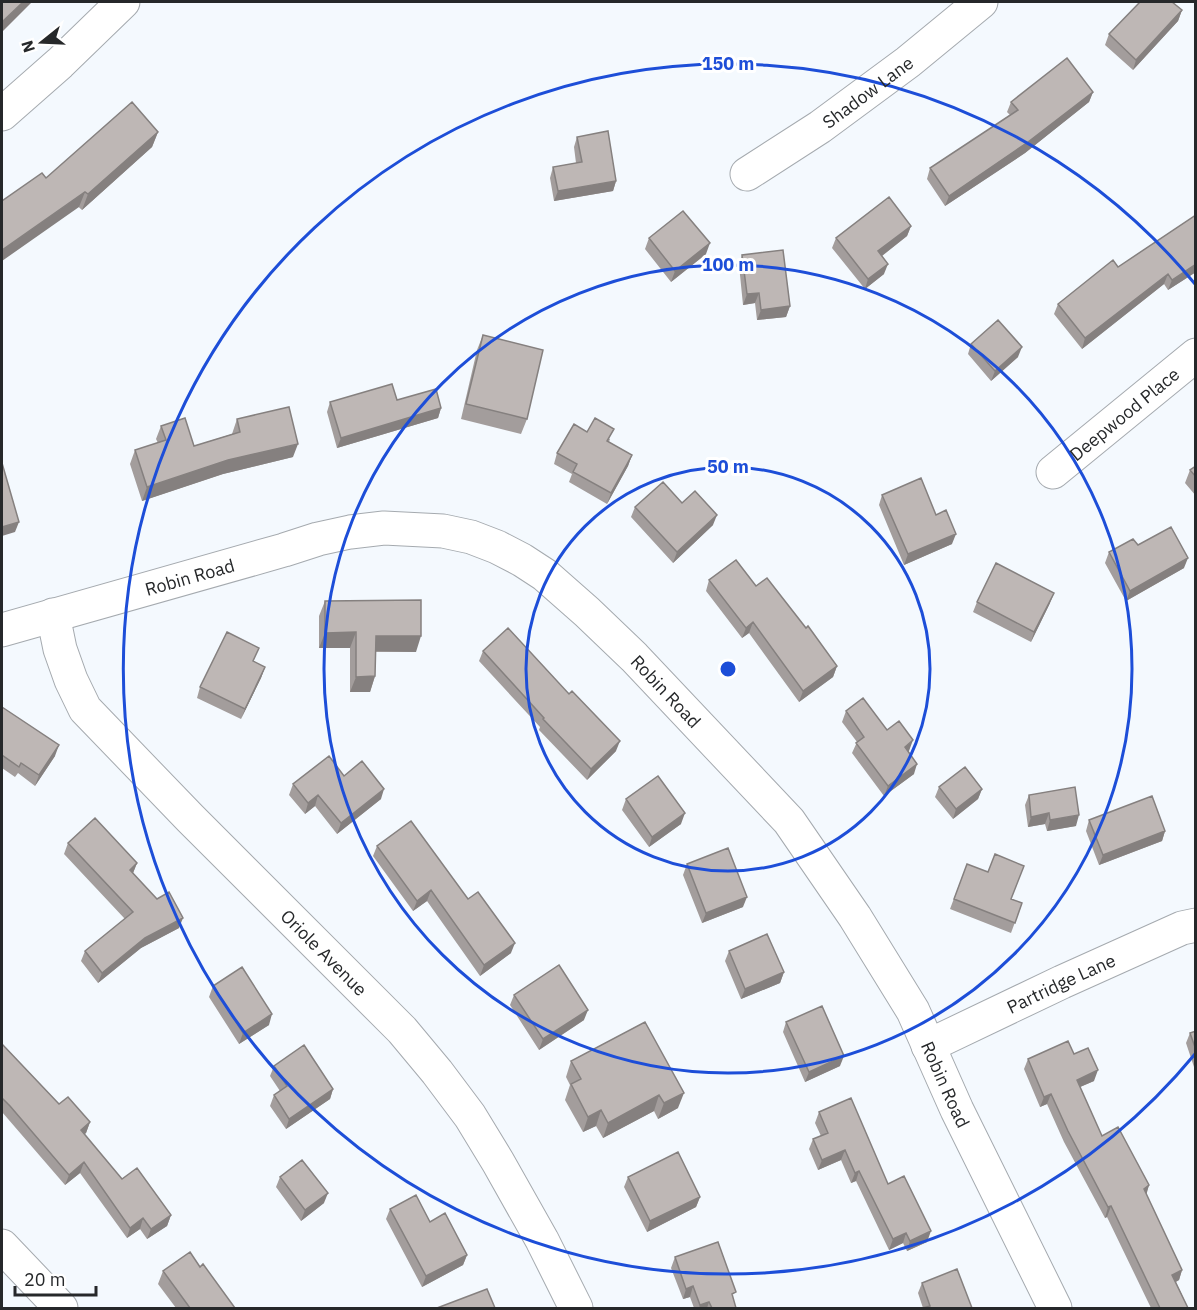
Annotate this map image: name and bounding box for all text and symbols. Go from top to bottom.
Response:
north arrow [12,12,72,72]
text: N [16,38,39,55]
street label: Shadow Lane [817,51,918,133]
text: 150 m [702,52,754,75]
text: 100 m [702,253,754,276]
street label: Deepwood Place [1065,362,1184,465]
text: 50 m [707,455,749,478]
street label: Robin Road [142,553,237,600]
street label: Robin Road [626,650,706,732]
centre of rings [718,659,738,679]
street label: Oriole Avenue [276,904,372,1000]
street label: Partridge Lane [1003,948,1119,1018]
street label: Robin Road [916,1038,975,1131]
scale bar [15,1259,96,1297]
text: 20 m [24,1268,66,1291]

